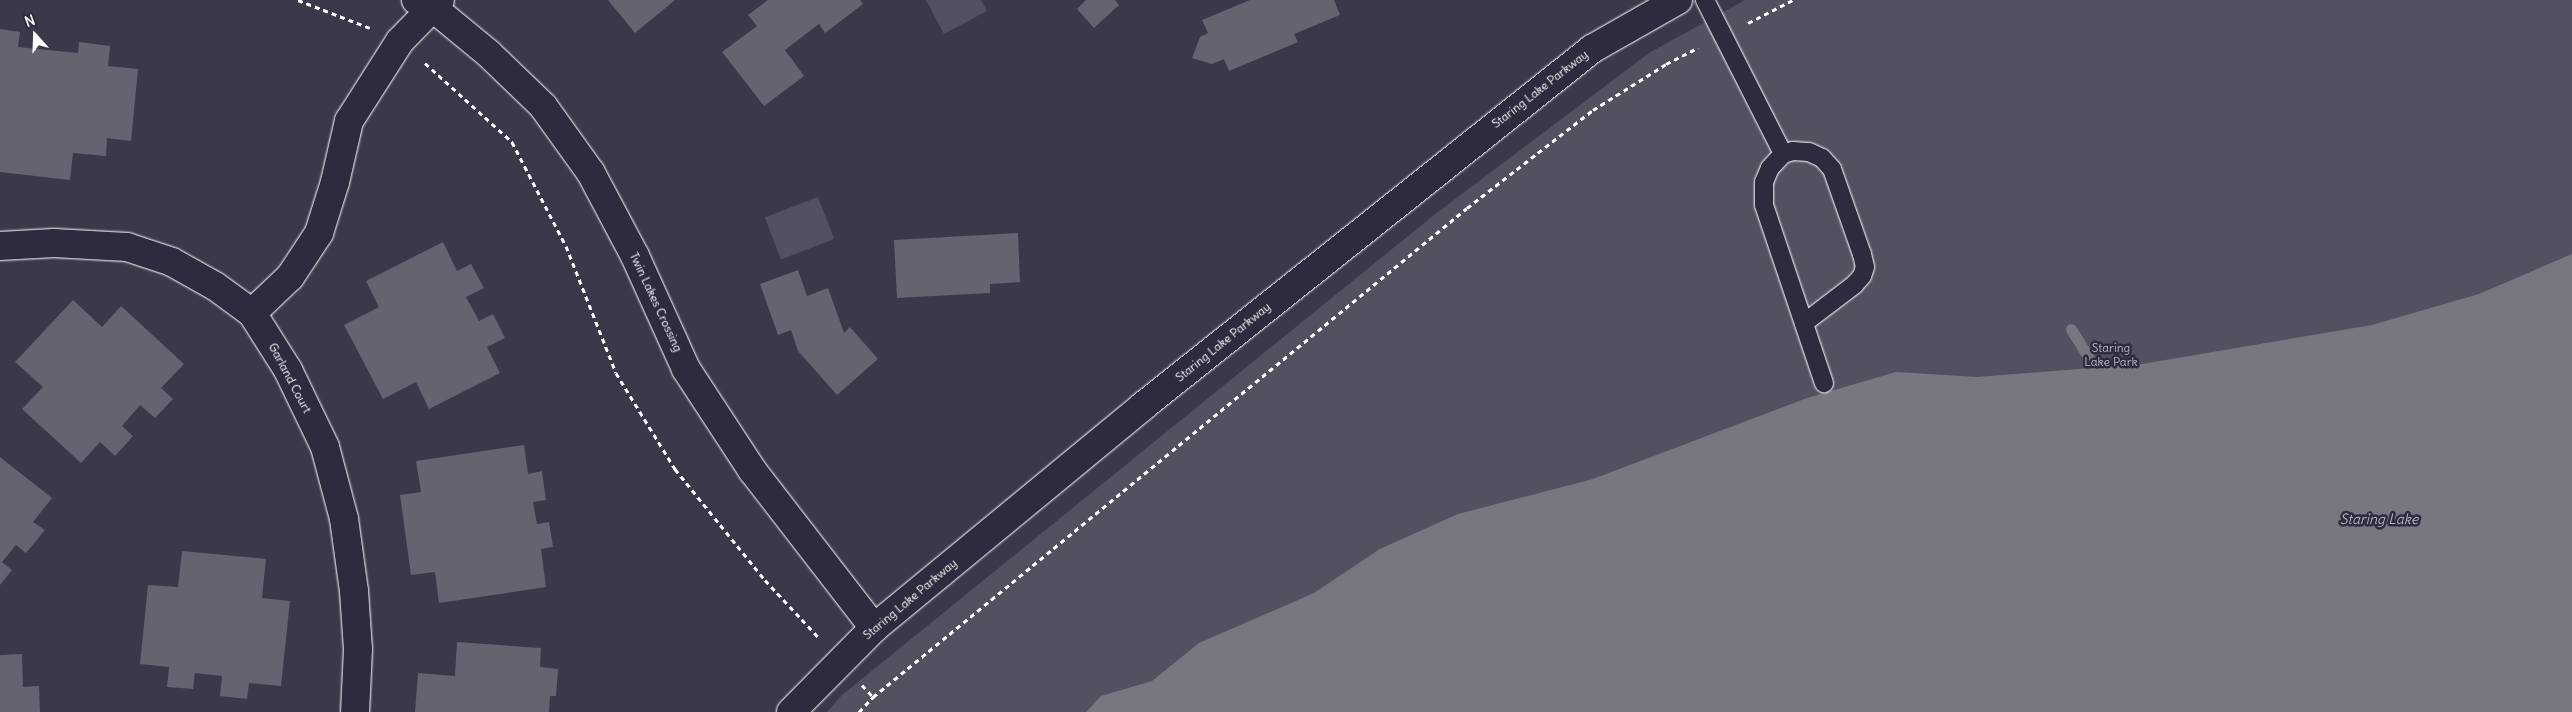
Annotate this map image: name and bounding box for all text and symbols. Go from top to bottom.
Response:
north arrow [10,10,60,60]
text: N [22,11,37,31]
street label: Staring Lake Parkway [1489,47,1591,131]
street label: Twin Lakes Crossing [627,250,685,354]
street label: Staring Lake Parkway [1173,299,1273,385]
street label: Garland Court [266,341,314,415]
park label: Staring Lake Park [2084,341,2138,369]
water label: Staring Lake [2340,511,2418,527]
street label: Staring Lake Parkway [860,556,960,642]

